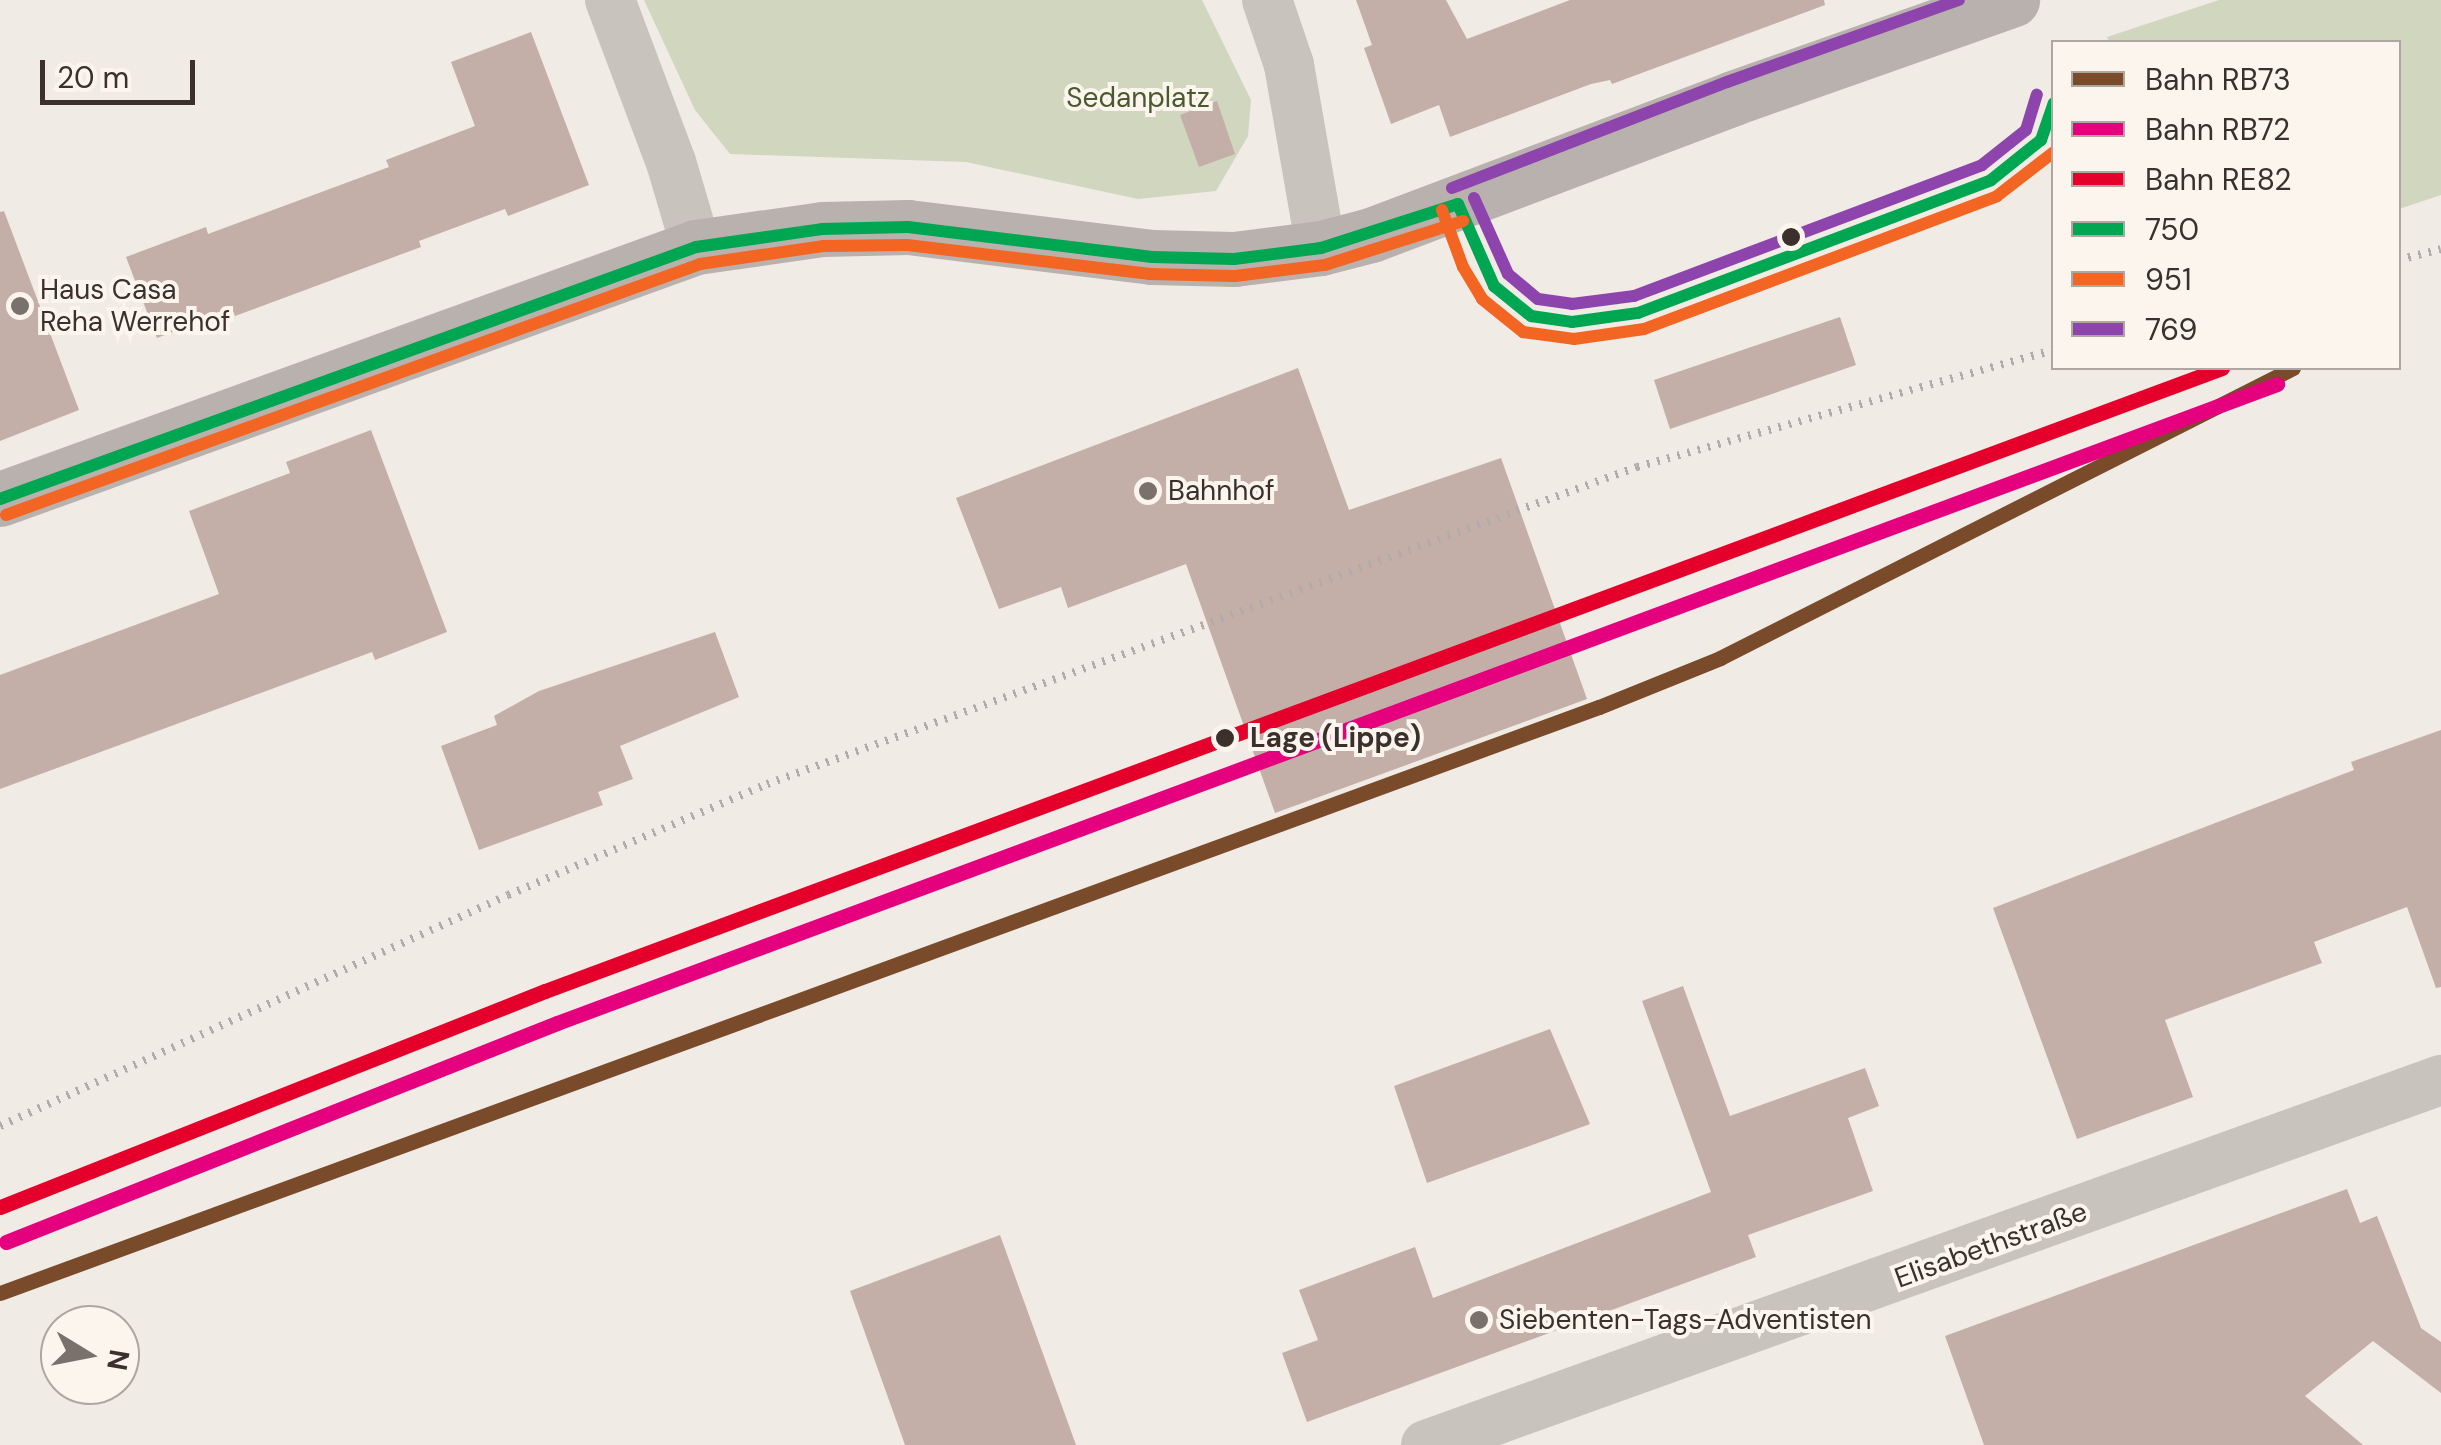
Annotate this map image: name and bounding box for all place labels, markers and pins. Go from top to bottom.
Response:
unlabelled marker [1781,227,1801,247]
place label: Haus Casa Reha Werrehof [40,273,230,339]
marker: Haus Casa Reha Werrehof [9,295,31,317]
place label: Bahnhof [1168,474,1275,508]
marker: Bahnhof [1137,480,1159,502]
place label: Lage (Lippe) [1250,721,1421,755]
marker: Lage (Lippe) [1209,722,1241,754]
place label: Siebenten-Tags-Adventisten [1499,1303,1872,1337]
marker: Siebenten-Tags-Adventisten [1468,1309,1490,1331]

